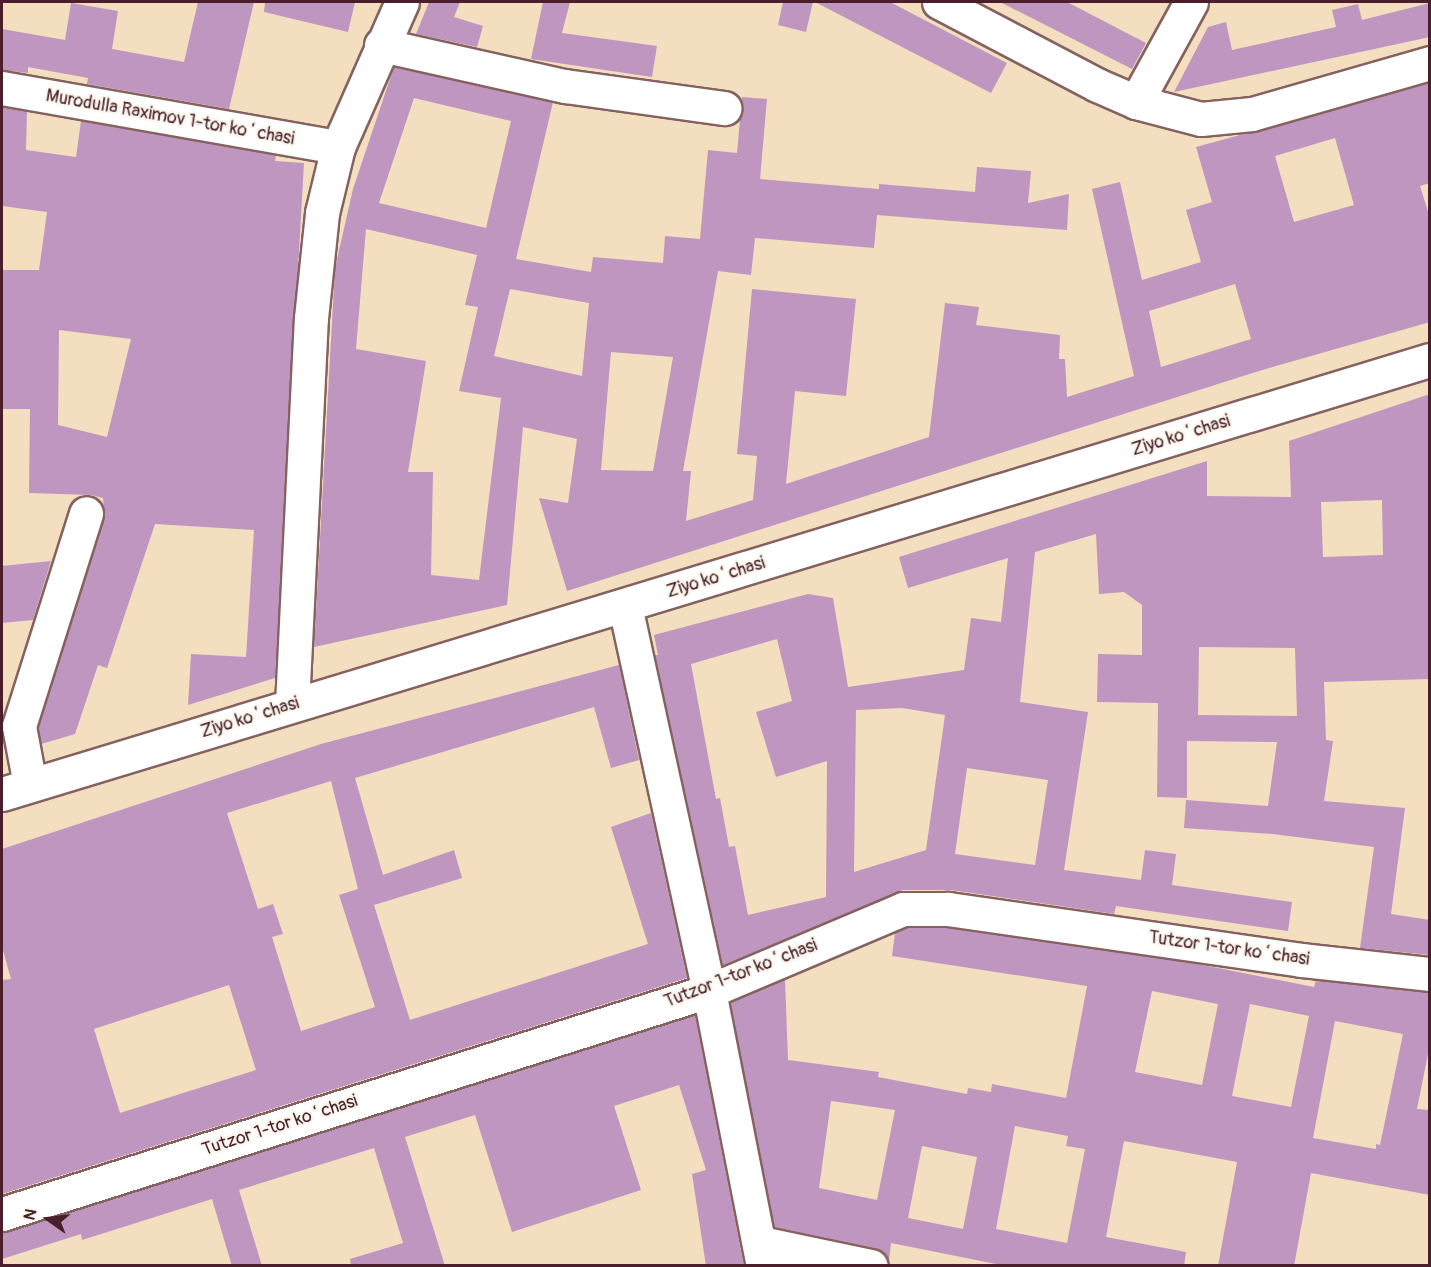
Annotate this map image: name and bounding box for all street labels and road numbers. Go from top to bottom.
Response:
street label: Murodulla Raximov 1-tor koʻchasi [44,85,296,151]
street label: Ziyo koʻchasi [1129,411,1233,461]
street label: Ziyo koʻchasi [664,553,768,603]
street label: Ziyo koʻchasi [198,693,302,743]
street label: Tutzor 1-tor koʻchasi [1147,927,1311,971]
street label: Tutzor 1-tor koʻchasi [661,935,821,1013]
street label: Tutzor 1-tor koʻchasi [199,1091,361,1161]

